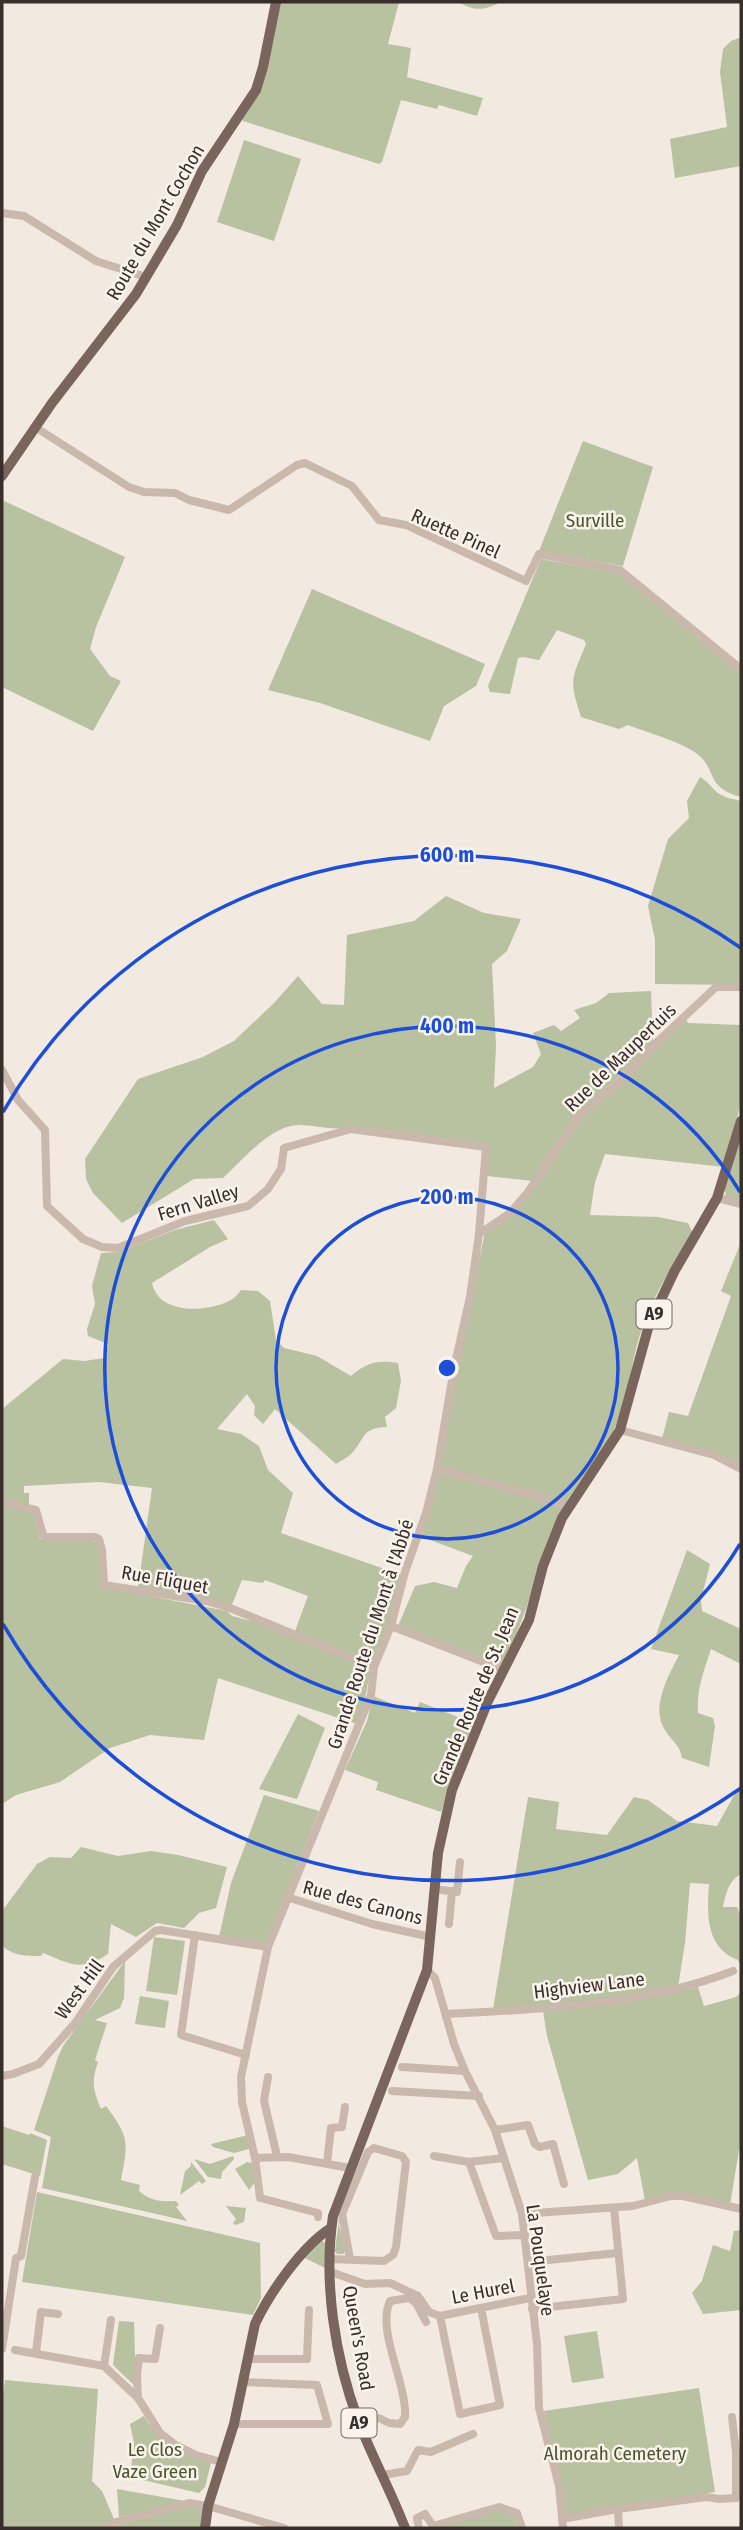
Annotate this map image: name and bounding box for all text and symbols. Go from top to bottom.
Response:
street label: Route du Mont Cochon [101,140,209,304]
street label: Ruette Pinel [408,504,504,563]
park label: Surville [566,509,624,532]
text: 600 m [420,842,474,868]
street label: Rue de Maupertuis [560,998,681,1116]
text: 400 m [420,1013,474,1039]
street label: Fern Valley [155,1179,242,1226]
text: 200 m [419,1184,474,1210]
road number: A9 [636,1300,672,1329]
centre of rings [435,1356,459,1380]
street label: Grande Route du Mont à l'Abbé [322,1516,419,1752]
street label: Rue Fliquet [120,1561,211,1599]
street label: Grande Route de St. Jean [427,1603,524,1789]
street label: Rue des Canons [300,1875,425,1930]
street label: West Hill [50,1955,109,2024]
street label: Highview Lane [532,1967,646,2004]
street label: La Pouquelaye [521,2203,560,2317]
street label: Le Hurel [450,2274,517,2309]
street label: Queen's Road [338,2284,379,2392]
road number: A9 [342,2409,376,2438]
park label: Le Clos Vaze Green [112,2438,198,2483]
park label: Almorah Cemetery [544,2442,687,2465]

